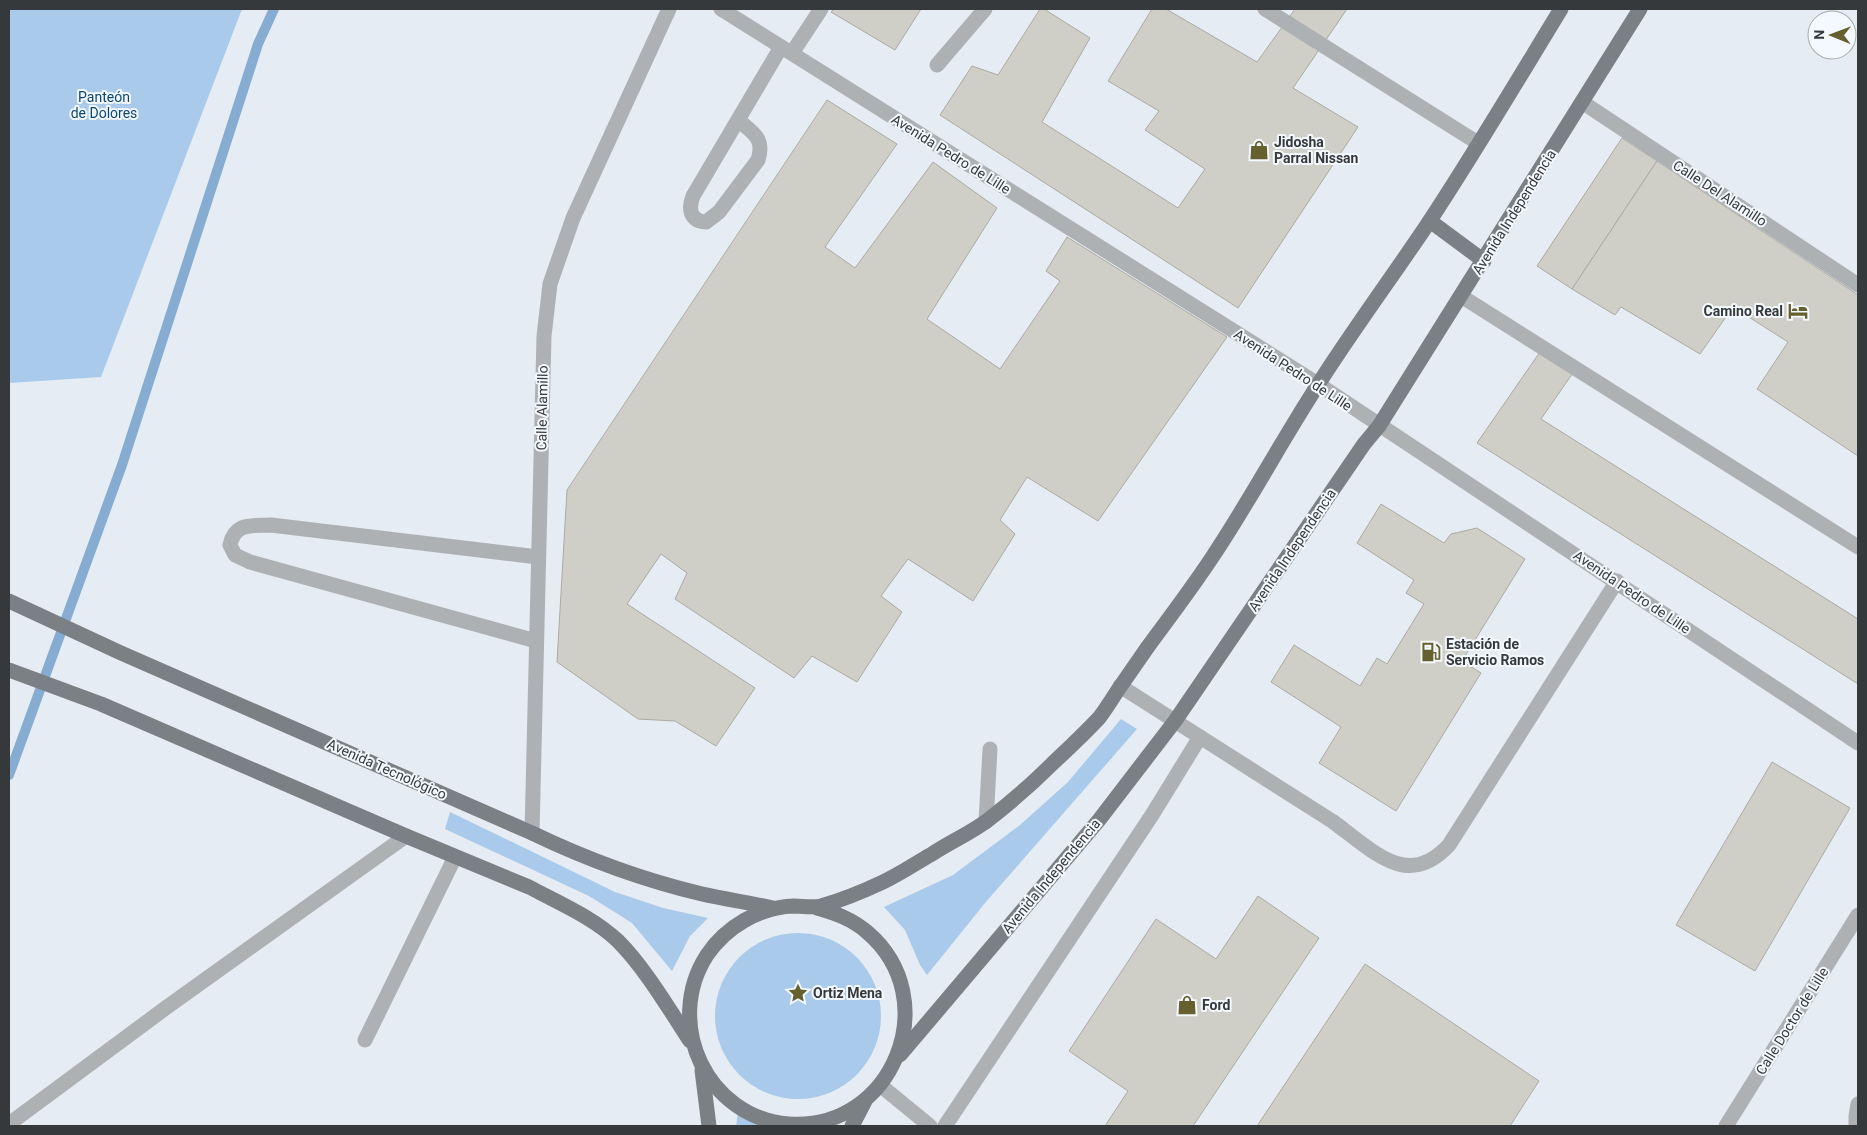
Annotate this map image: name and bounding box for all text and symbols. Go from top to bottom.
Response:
north arrow [1807,10,1857,60]
text: N [1811,30,1827,40]
park label: Panteón de Dolores [71,89,137,121]
street label: Avenida Pedro de Lille [889,111,1013,197]
place label: Jidosha Parral Nissan [1274,134,1359,166]
shop icon: Jidosha Parral Nissan [1248,139,1270,161]
street label: Avenida Independencia [1469,147,1559,277]
street label: Calle Del Alamillo [1670,157,1770,229]
hotel icon: Camino Real [1787,300,1809,322]
place label: Camino Real [1704,303,1783,319]
street label: Avenida Pedro de Lille [1231,326,1355,414]
street label: Calle Alamillo [533,365,551,451]
street label: Avenida Independencia [1245,486,1339,614]
street label: Avenida Pedro de Lille [1571,547,1693,637]
place label: Estación de Servicio Ramos [1446,636,1544,668]
fuel station icon: Estación de Servicio Ramos [1420,641,1442,663]
street label: Avenida Tecnológico [325,735,449,803]
street label: Avenida Independencia [998,816,1104,936]
street label: Calle Doctor de Lille [1752,964,1832,1078]
place icon: Ortiz Mena [787,982,809,1004]
place label: Ortiz Mena [813,985,883,1001]
shop icon: Ford [1176,994,1198,1016]
place label: Ford [1202,997,1230,1013]

